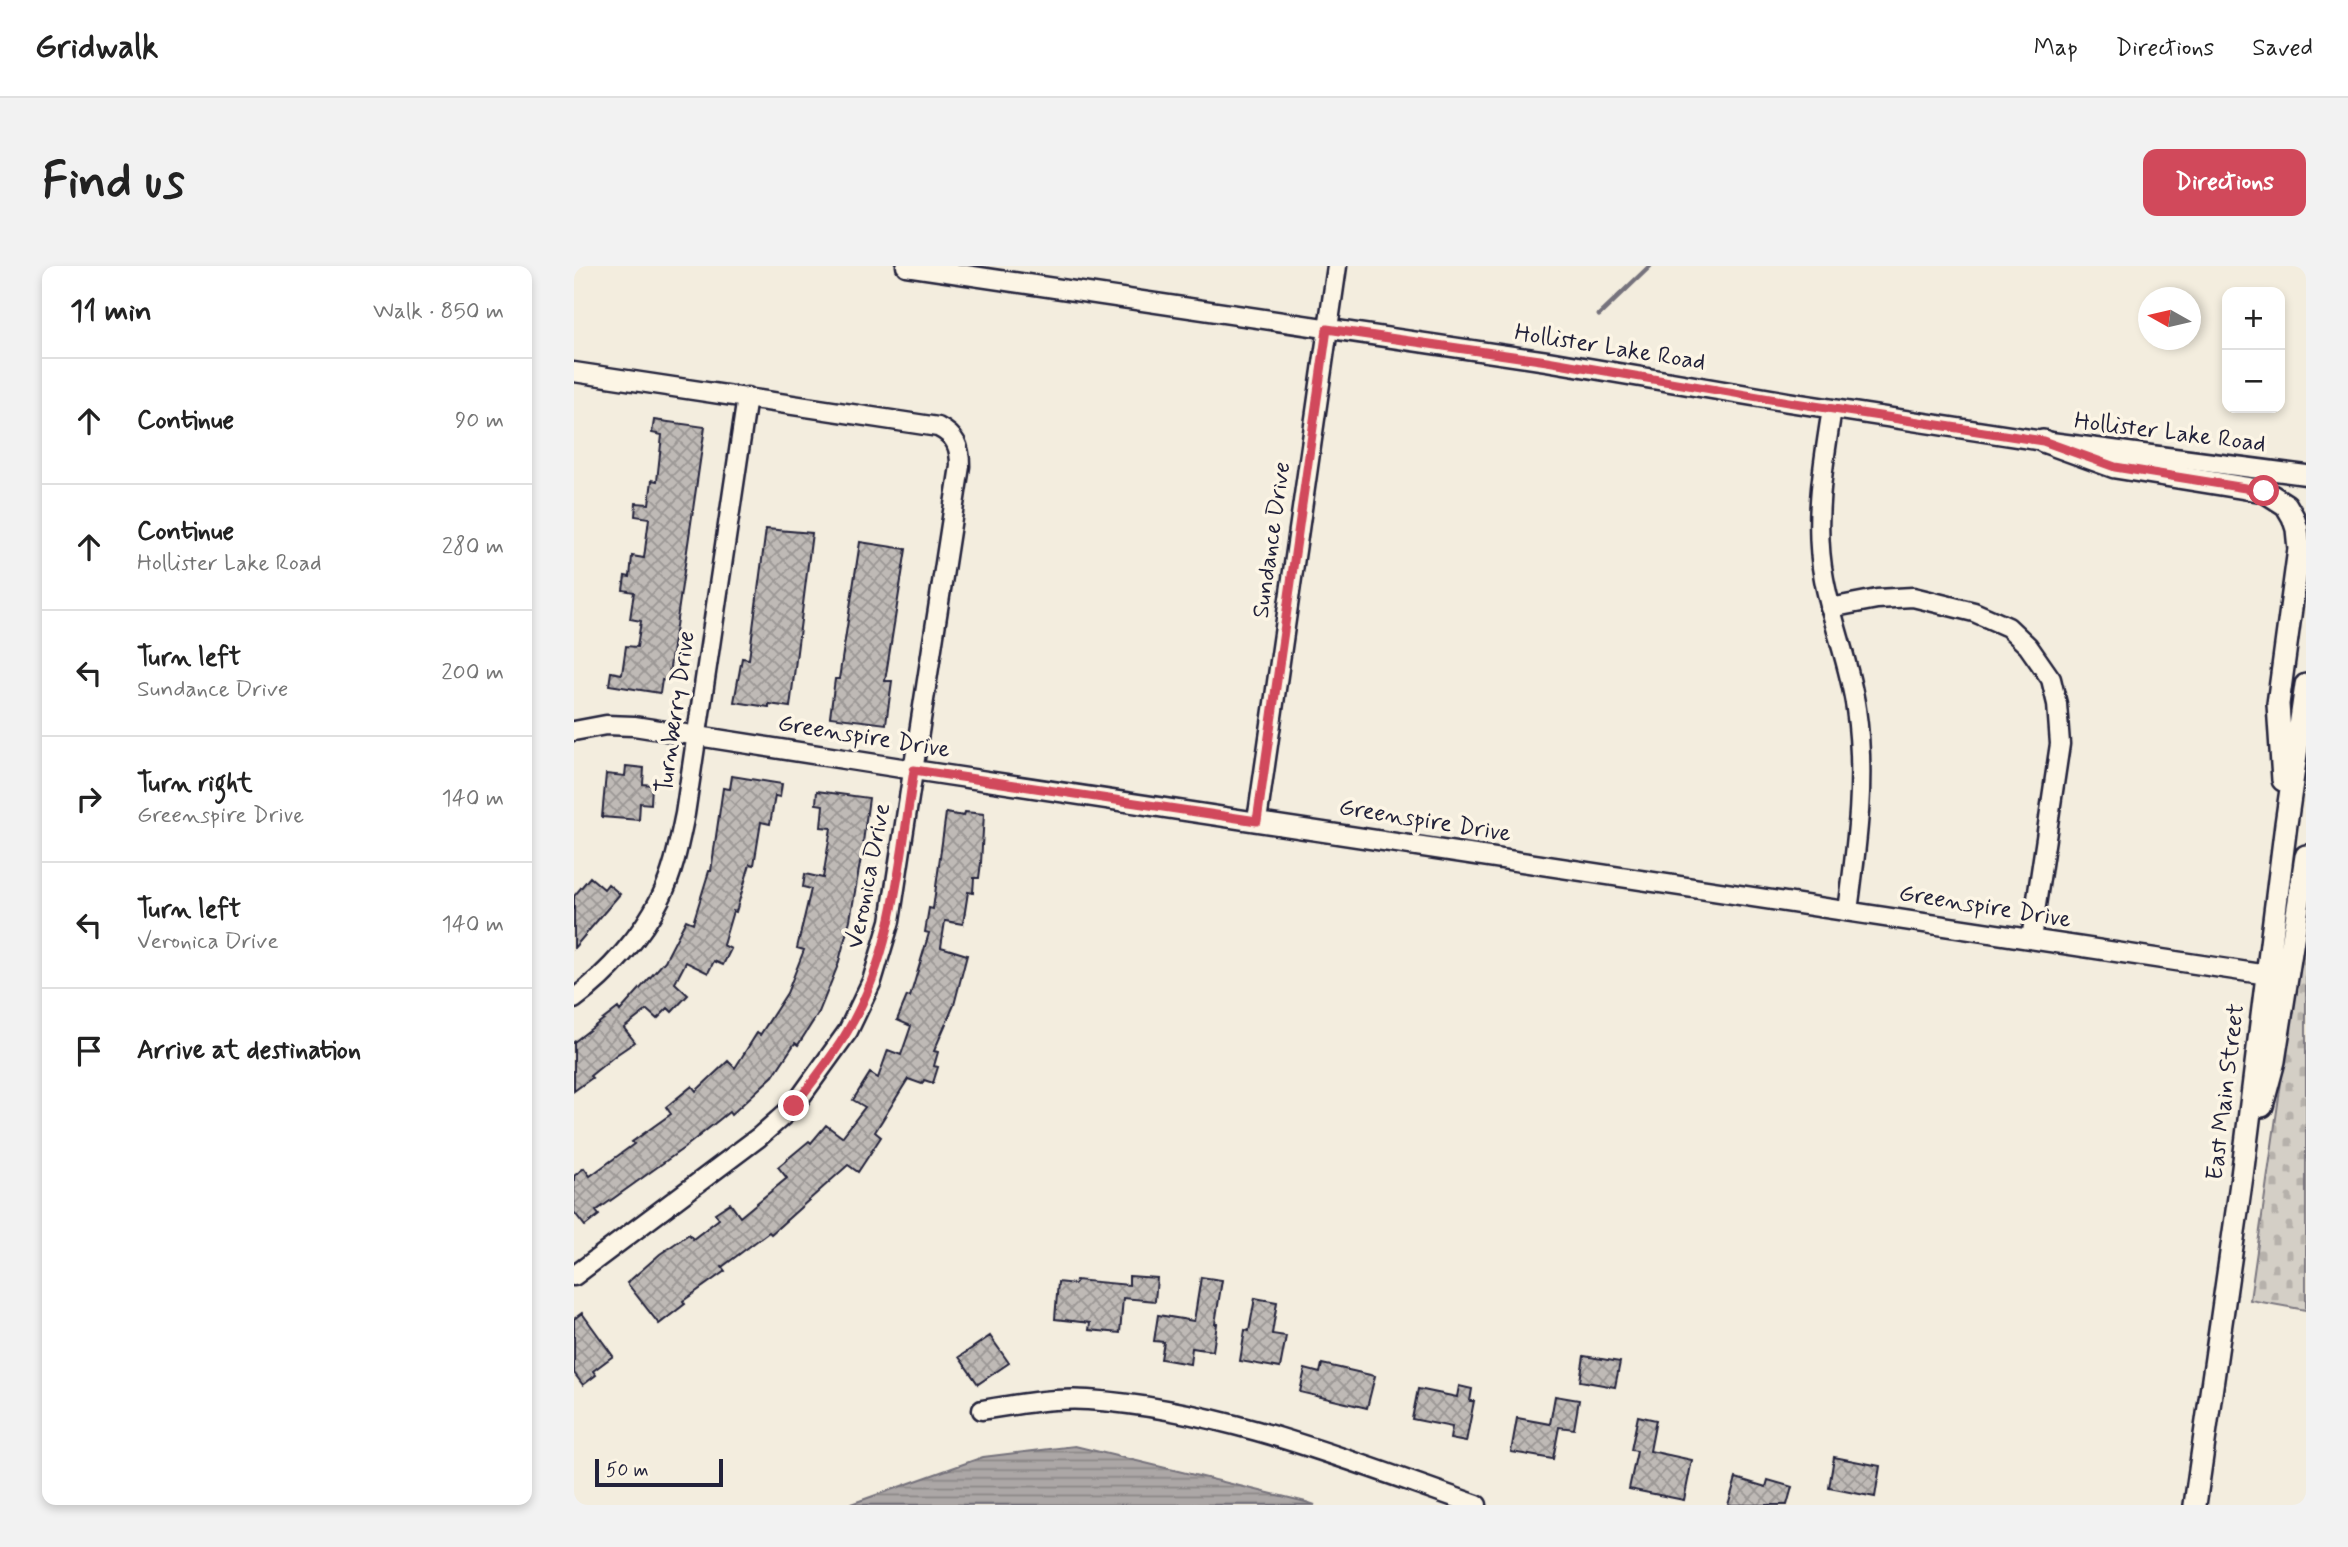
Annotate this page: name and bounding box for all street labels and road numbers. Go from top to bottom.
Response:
street label: Hollister Lake Road [1512,318,1708,378]
street label: Hollister Lake Road [2072,406,2268,460]
street label: Sundance Drive [1246,460,1298,620]
street label: Turnberry Drive [649,629,703,795]
street label: Greenspire Drive [776,708,952,766]
street label: Greenspire Drive [1337,792,1513,850]
street label: Veronica Drive [840,800,898,951]
street label: Greenspire Drive [1897,878,2073,936]
street label: East Main Street [2200,1002,2252,1182]

